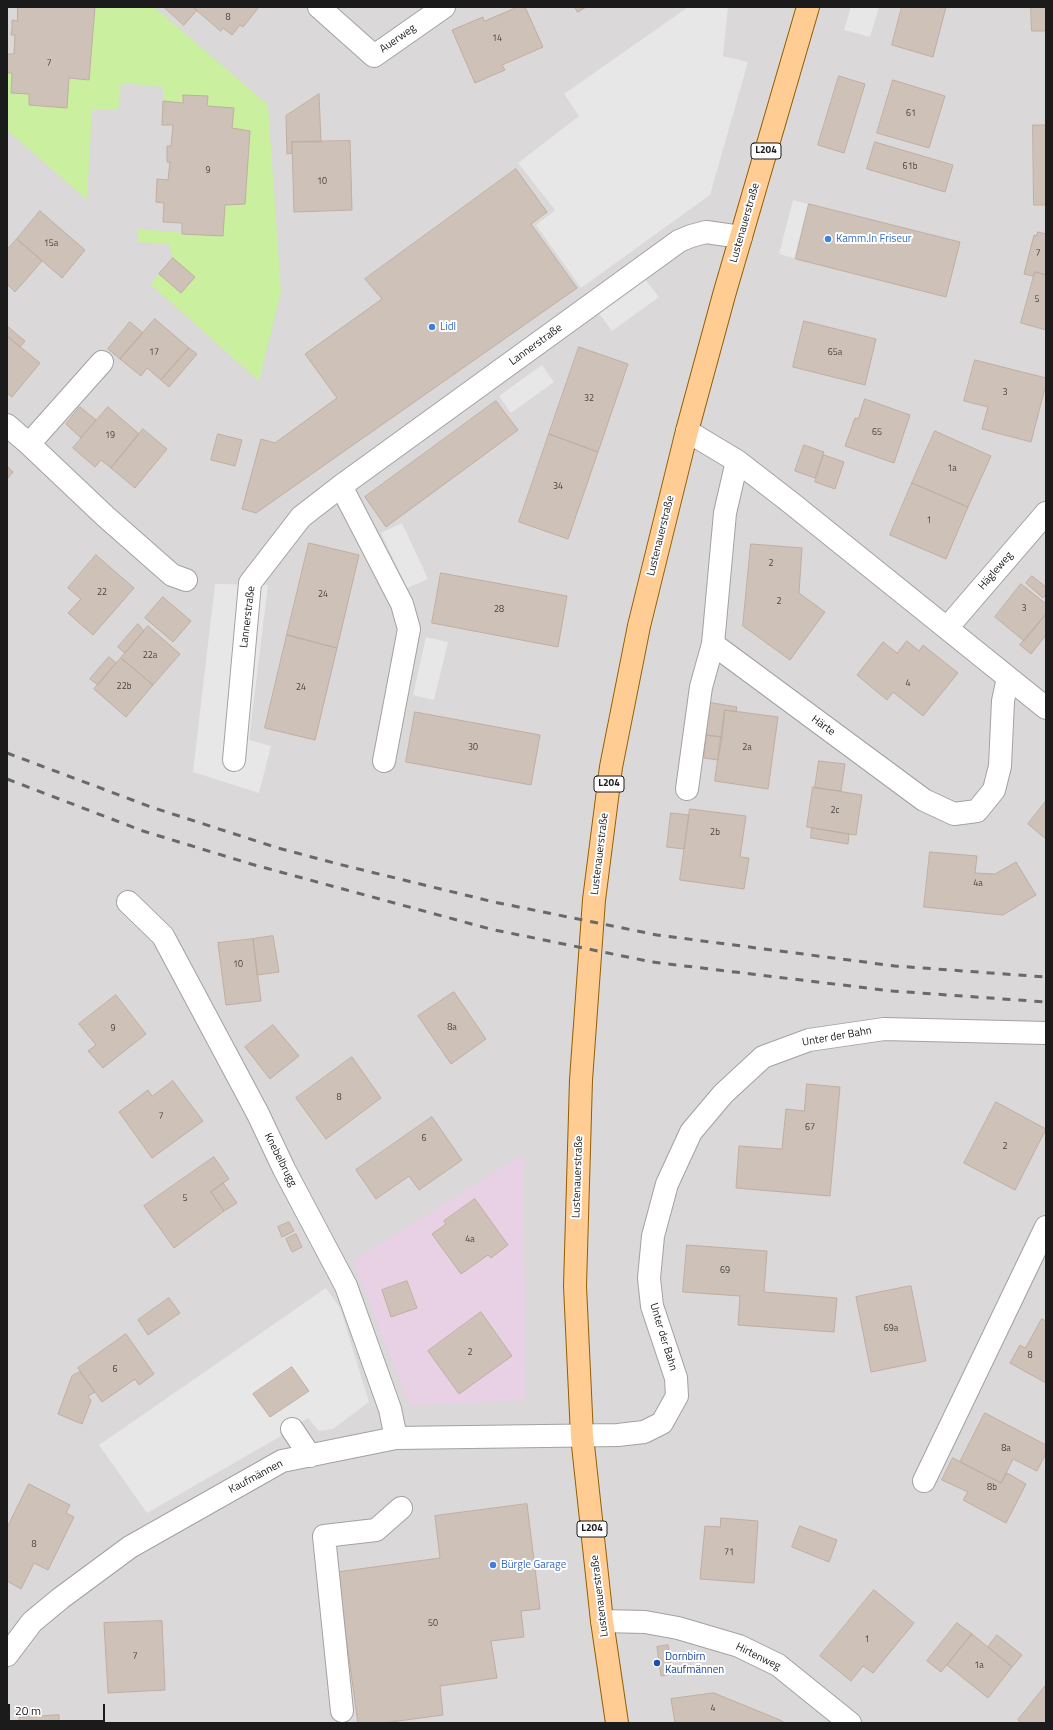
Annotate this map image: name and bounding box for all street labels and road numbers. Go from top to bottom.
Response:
street label: Auerweg [377,22,419,56]
road number: L204 [751,143,781,159]
street label: Lustenauerstraße [727,182,763,264]
street label: Lannerstraße [507,321,565,369]
street label: Lustenauerstraße [645,494,677,578]
street label: Hägleweg [976,549,1016,593]
street label: Lannerstraße [238,585,258,649]
street label: Härte [809,713,837,739]
road number: L204 [594,776,624,792]
street label: Lustenauerstraße [588,812,612,896]
street label: Unter der Bahn [801,1024,873,1050]
street label: Knebelbrugg [261,1131,299,1189]
street label: Lustenauerstraße [570,1136,586,1218]
street label: Unter der Bahn [646,1301,680,1373]
street label: Kaufmännen [227,1457,285,1497]
road number: L204 [577,1521,607,1537]
street label: Lustenauerstraße [588,1554,612,1638]
street label: Hirtenweg [733,1640,783,1674]

